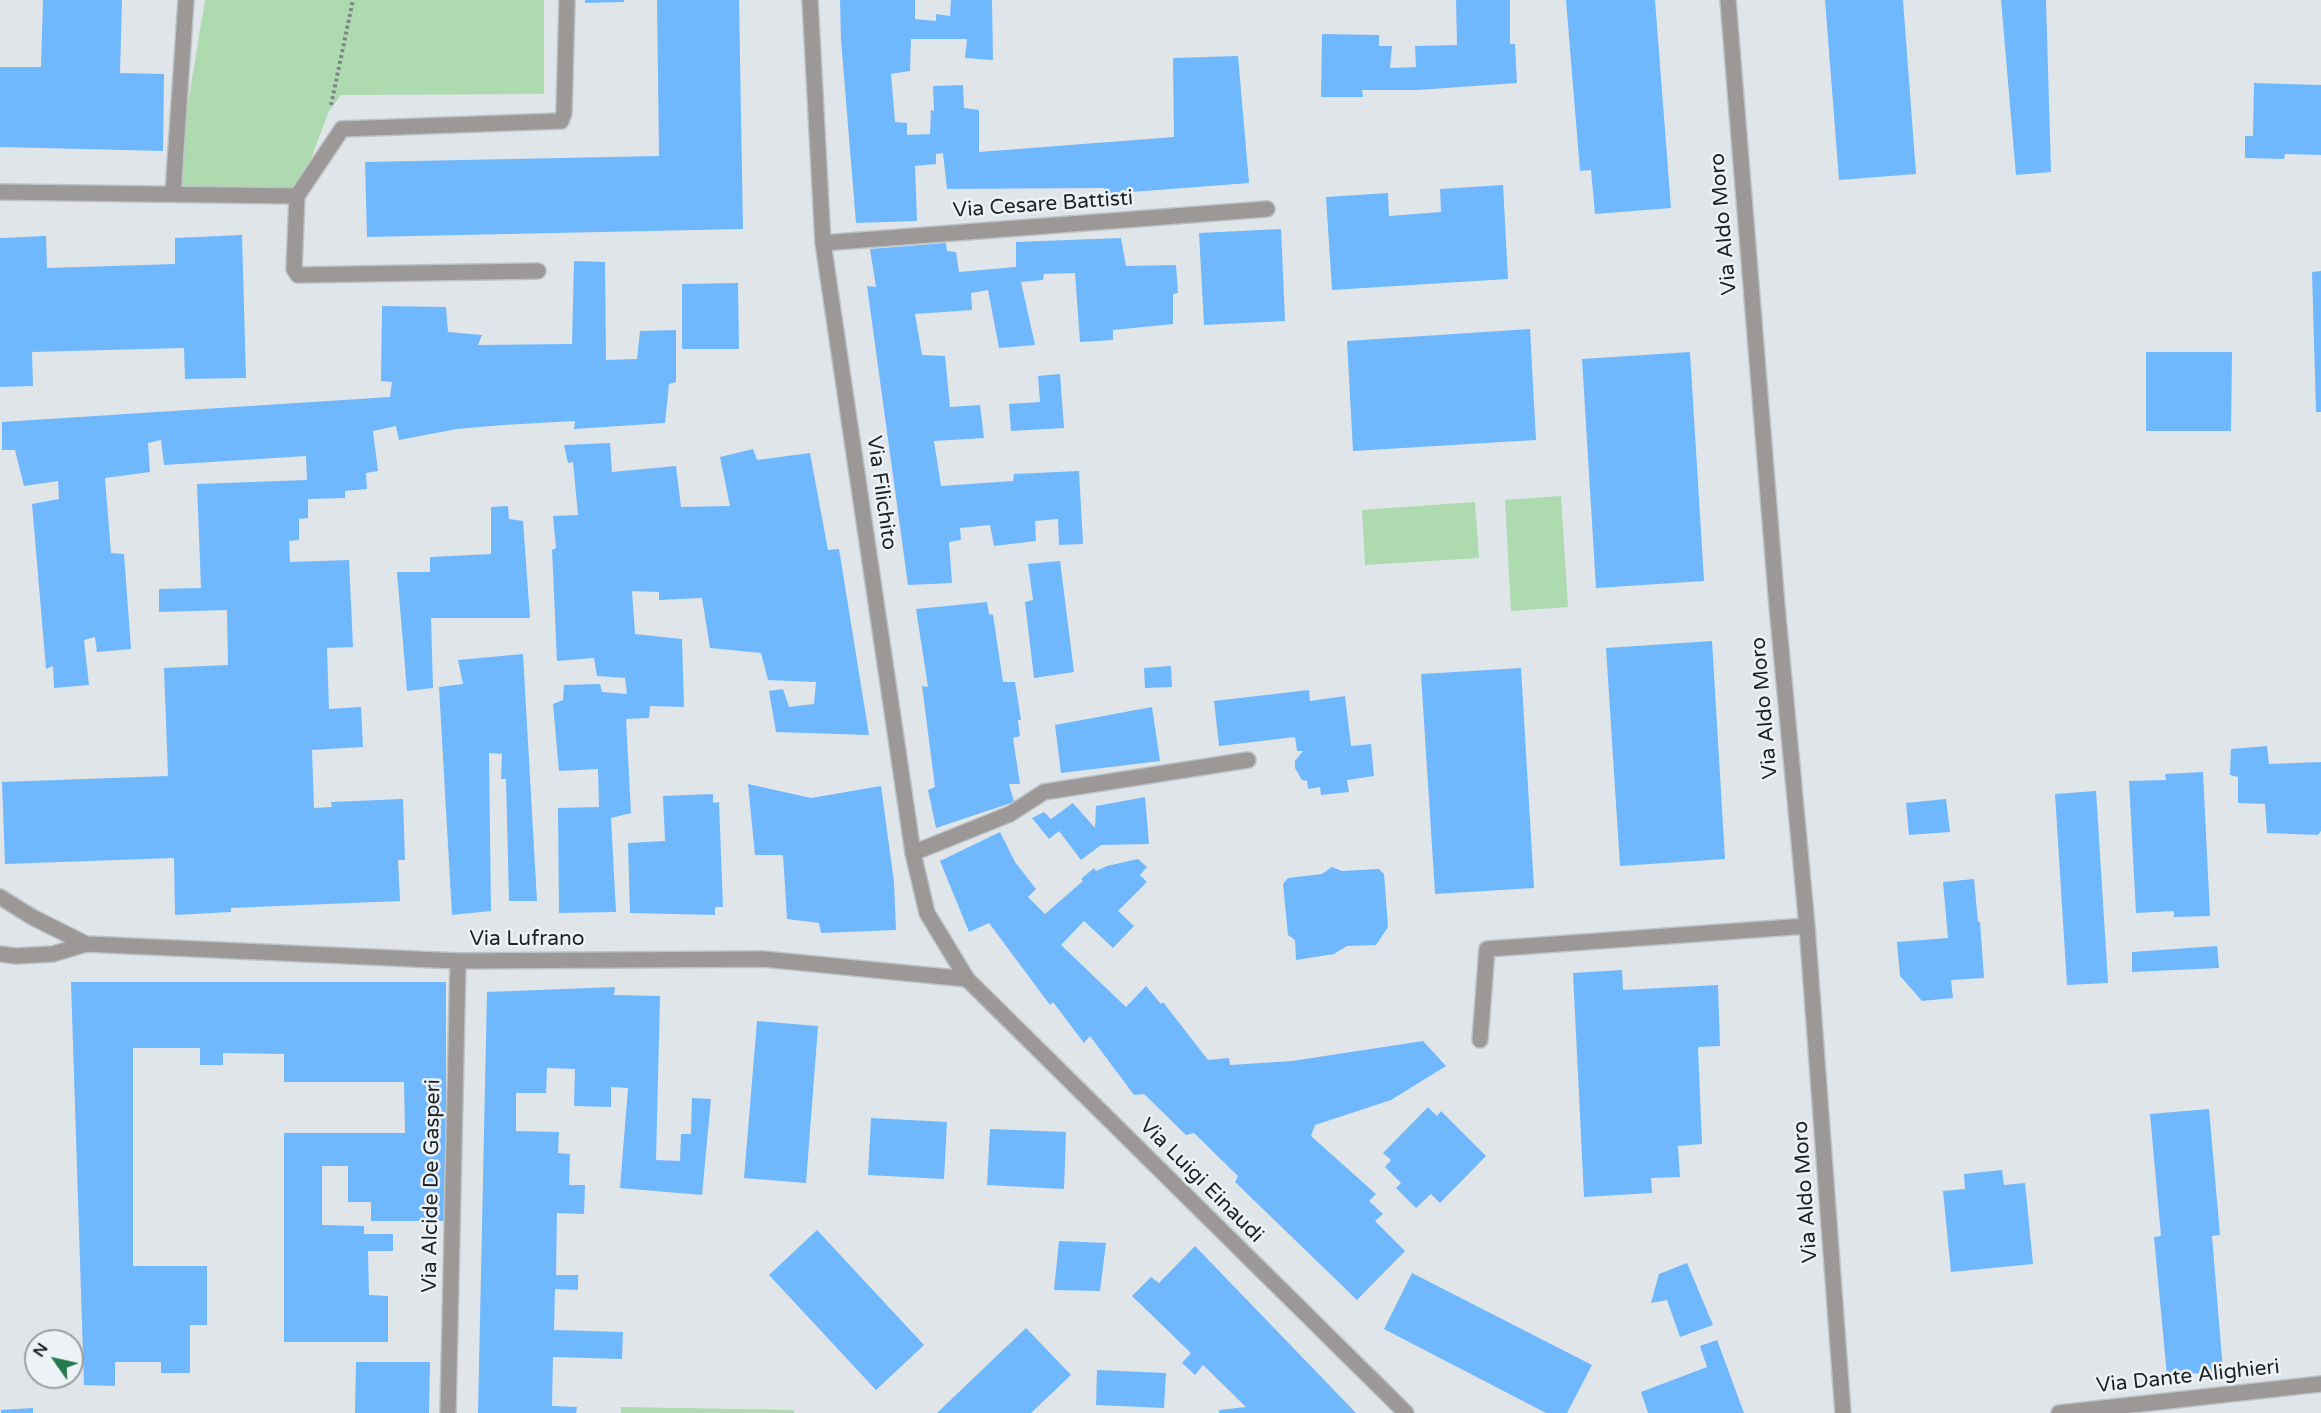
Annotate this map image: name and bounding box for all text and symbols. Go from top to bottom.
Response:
street label: Via Aldo Moro [1705,152,1743,296]
street label: Via Cesare Battisti [952,186,1134,224]
street label: Via Filichito [861,434,901,552]
street label: Via Aldo Moro [1746,636,1784,780]
street label: Via Lufrano [469,926,585,952]
street label: Via Alcide De Gasperi [418,1079,446,1293]
street label: Via Luigi Einaudi [1134,1114,1268,1248]
street label: Via Aldo Moro [1788,1120,1824,1264]
north arrow [24,1329,84,1389]
text: N [29,1339,53,1361]
street label: Via Dante Alighieri [2095,1355,2281,1399]

